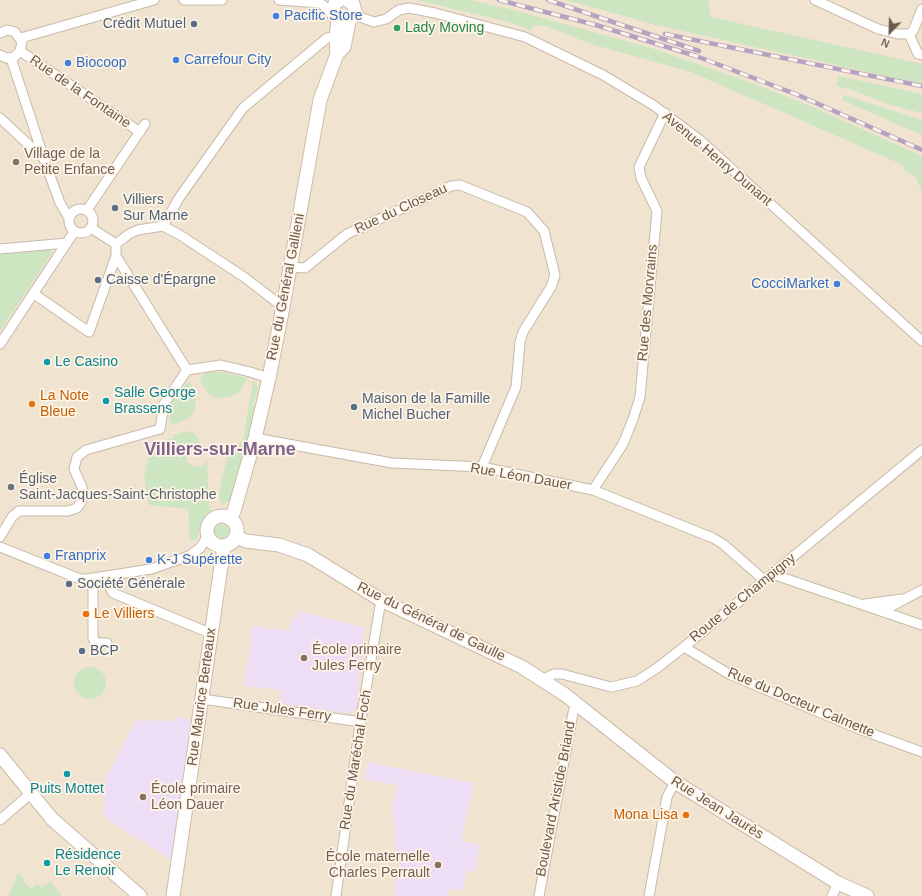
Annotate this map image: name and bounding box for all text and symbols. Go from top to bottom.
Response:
place label: Pacific Store [284,8,363,24]
marker: Pacific Store [271,11,281,21]
north arrow [870,12,910,52]
place label: Crédit Mutuel [103,16,186,32]
marker: Crédit Mutuel [189,19,199,29]
place label: Lady Moving [405,20,484,36]
marker: Lady Moving [392,23,402,33]
text: N [879,36,891,50]
street label: Rue de la Fontaine [26,52,134,132]
place label: Carrefour City [184,52,271,68]
place label: Biocoop [76,55,127,71]
marker: Carrefour City [171,55,181,65]
marker: Biocoop [63,58,73,68]
street label: Avenue Henry Dunant [659,108,775,210]
place label: Village de la Petite Enfance [24,146,115,178]
marker: Village de la Petite Enfance [11,157,21,167]
street label: Rue du Closeau [352,180,450,238]
place label: Villiers Sur Marne [123,192,188,224]
marker: Villiers Sur Marne [110,203,120,213]
street label: Rue du Général Gallieni [263,212,309,362]
street label: Rue des Morvrains [635,244,661,362]
place label: Caisse d'Épargne [106,272,216,288]
marker: Caisse d'Épargne [93,275,103,285]
place label: CocciMarket [751,276,829,292]
marker: CocciMarket [832,279,842,289]
place label: Le Casino [55,354,118,370]
marker: Le Casino [42,357,52,367]
place label: Salle George Brassens [114,385,196,418]
place label: La Note Bleue [40,388,89,420]
place label: Maison de la Famille Michel Bucher [362,391,490,424]
marker: Salle George Brassens [101,396,111,406]
marker: La Note Bleue [27,399,37,409]
marker: Maison de la Famille Michel Bucher [349,402,359,412]
district label: Villiers-sur-Marne [144,439,296,461]
street label: Rue Léon Dauer [469,460,573,494]
place label: Église Saint-Jacques-Saint-Christophe [19,471,217,504]
marker: Église Saint-Jacques-Saint-Christophe [6,482,16,492]
place label: Franprix [55,548,106,564]
street label: Route de Champigny [687,550,799,646]
marker: Franprix [42,551,52,561]
place label: K-J Supérette [157,552,243,568]
marker: K-J Supérette [144,555,154,565]
place label: Société Générale [77,576,185,592]
marker: Société Générale [64,579,74,589]
street label: Rue du Général de Gaulle [354,579,508,665]
place label: Le Villiers [94,606,154,622]
marker: Le Villiers [81,609,91,619]
street label: Rue Maurice Berteaux [184,627,220,767]
place label: École primaire Jules Ferry [312,642,401,674]
place label: BCP [90,643,119,659]
marker: BCP [77,646,87,656]
marker: École primaire Jules Ferry [299,653,309,663]
street label: Rue du Docteur Calmette [725,664,877,742]
street label: Rue du Maréchal Foch [337,689,375,831]
street label: Rue Jules Ferry [232,695,332,725]
street label: Boulevard Aristide Briand [533,720,579,878]
marker: Puits Mottet [62,769,72,779]
street label: Rue Jean Jaurès [668,773,766,843]
place label: Puits Mottet [30,781,104,797]
place label: École primaire Léon Dauer [151,781,240,814]
marker: École primaire Léon Dauer [138,792,148,802]
place label: Mona Lisa [613,807,678,823]
marker: Mona Lisa [681,810,691,820]
place label: Résidence Le Renoir [55,847,121,880]
place label: École maternelle Charles Perrault [326,849,430,882]
marker: Résidence Le Renoir [42,858,52,868]
marker: École maternelle Charles Perrault [433,860,443,870]

